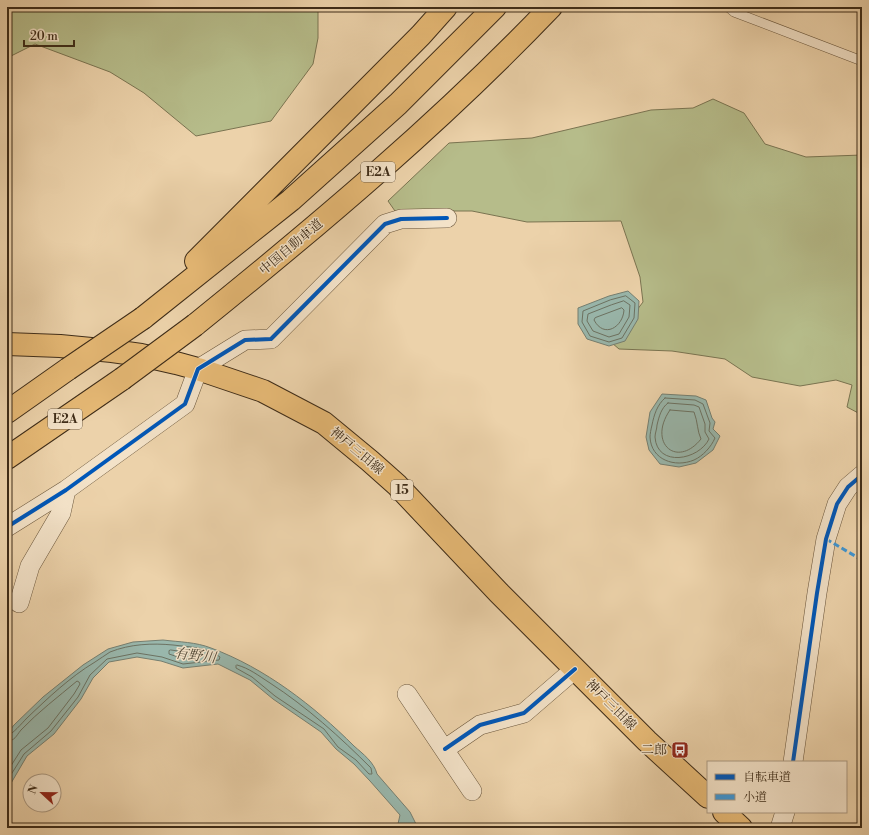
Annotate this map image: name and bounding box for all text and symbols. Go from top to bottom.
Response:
scale bar [24,22,74,48]
text: 20 m [30,29,58,44]
road number: E2A [361,162,395,182]
street label: 中国自動車道 [256,216,326,278]
road number: E2A [48,409,82,429]
street label: 神戸三田線 [327,424,387,478]
road number: 15 [391,480,413,500]
water label: 有野川 [173,645,219,668]
street label: 神戸三田線 [582,676,640,734]
bus stop icon: 二郎 [670,740,690,760]
place label: 二郎 [641,742,667,758]
legend [707,761,847,813]
text: 自転車道 [743,770,791,785]
north arrow [22,773,62,813]
text: N [26,783,42,796]
text: 小道 [743,790,767,805]

